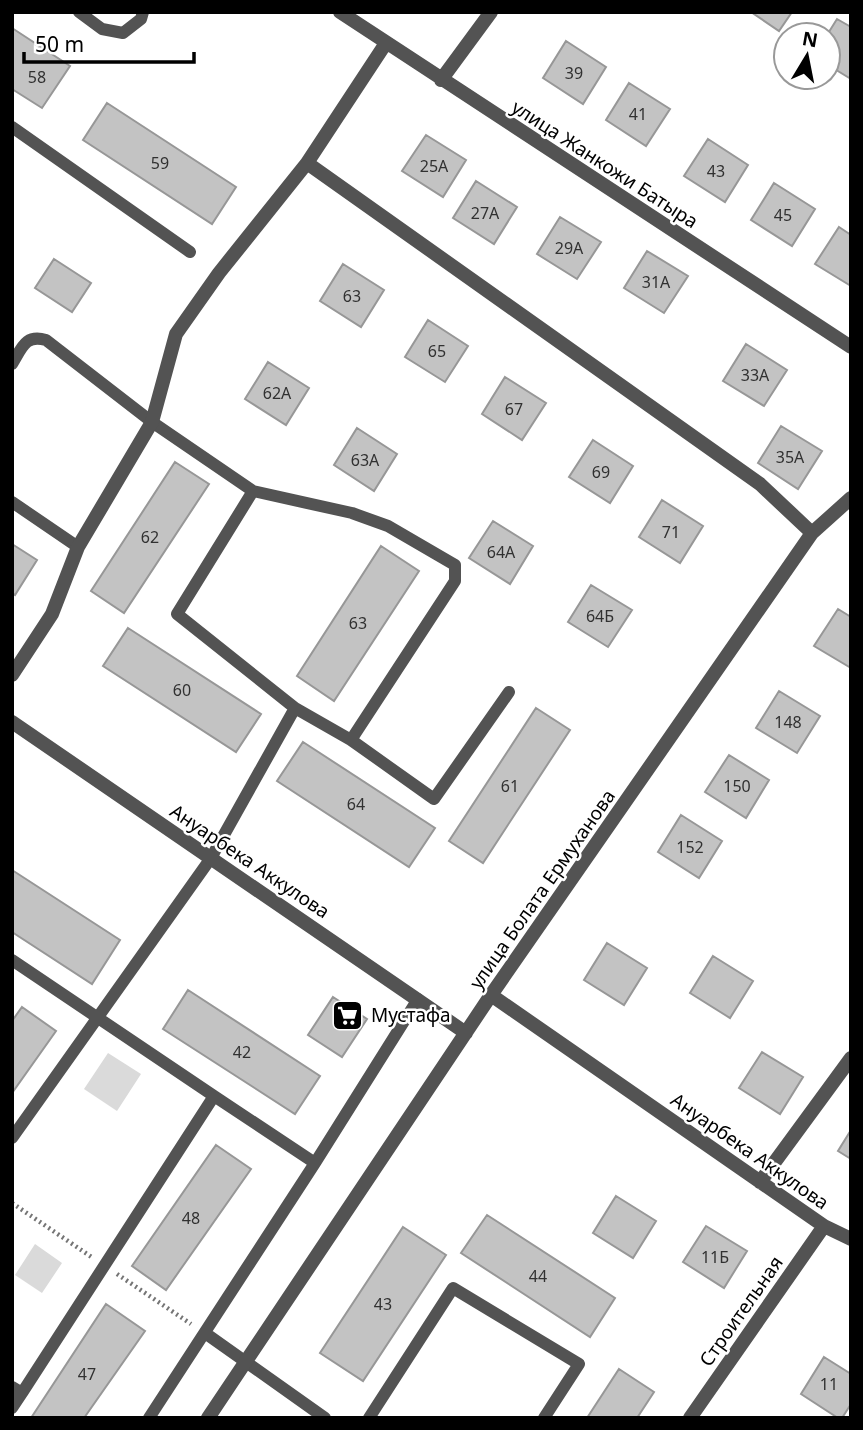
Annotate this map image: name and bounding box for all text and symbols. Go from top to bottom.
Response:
scale bar [24,21,194,65]
north arrow [772,21,842,91]
text: N [800,25,820,53]
text: 50 m [35,30,84,58]
house number: 39 [565,62,583,84]
house number: 58 [28,66,46,88]
street label: улица Жанкожи Батыра [507,94,703,234]
house number: 41 [629,103,647,125]
house number: 59 [151,152,169,174]
house number: 25А [420,155,449,177]
house number: 43 [707,160,725,182]
house number: 27А [471,202,500,224]
house number: 45 [774,204,792,226]
house number: 29А [555,237,584,259]
house number: 31А [642,271,671,293]
house number: 63 [343,285,361,307]
house number: 65 [428,340,446,362]
house number: 33А [741,364,770,386]
house number: 62А [263,382,292,404]
house number: 67 [505,398,523,420]
house number: 35А [776,446,805,468]
house number: 63А [351,449,380,471]
house number: 69 [592,461,610,483]
house number: 71 [662,521,680,543]
house number: 62 [141,526,159,548]
house number: 64А [487,541,516,563]
house number: 64Б [586,605,614,627]
house number: 63 [349,612,367,634]
house number: 60 [173,679,191,701]
house number: 148 [774,711,802,733]
house number: 61 [501,775,519,797]
house number: 150 [723,775,751,797]
street label: улица Болата Ермуханова [463,784,621,994]
house number: 64 [347,793,365,815]
street label: Ануарбека Аккулова [165,798,335,924]
house number: 152 [676,836,704,858]
supermarket icon: Мустафа [331,998,365,1032]
place label: Мустафа [371,1002,451,1028]
house number: 42 [233,1041,251,1063]
street label: Ануарбека Аккулова [666,1087,834,1215]
house number: 48 [182,1207,200,1229]
house number: 11Б [701,1246,729,1268]
street label: Строительная [693,1251,789,1371]
house number: 44 [529,1265,547,1287]
house number: 43 [374,1293,392,1315]
house number: 47 [78,1363,96,1385]
house number: 11 [820,1373,838,1395]

